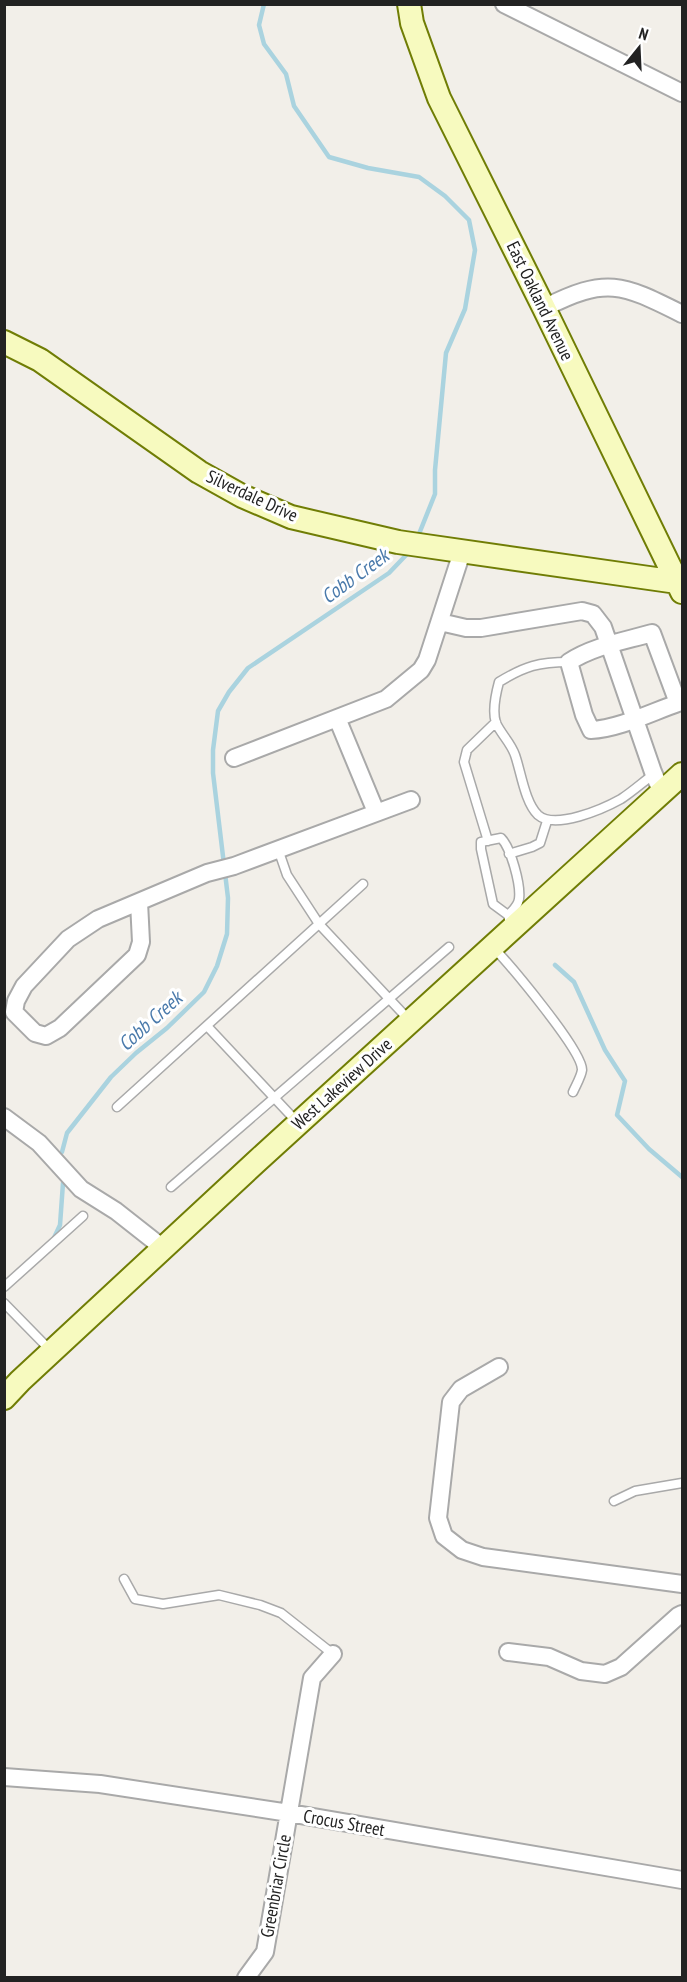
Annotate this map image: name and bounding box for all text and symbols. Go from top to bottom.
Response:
north arrow [609,18,669,78]
text: N [636,23,651,45]
street label: East Oakland Avenue [502,237,579,364]
street label: Silverdale Drive [203,464,302,527]
water label: Cobb Creek [316,541,396,609]
water label: Cobb Creek [113,984,189,1057]
street label: West Lakeview Drive [287,1033,397,1135]
street label: Crocus Street [302,1804,387,1841]
street label: Greenbriar Circle [255,1833,296,1939]

